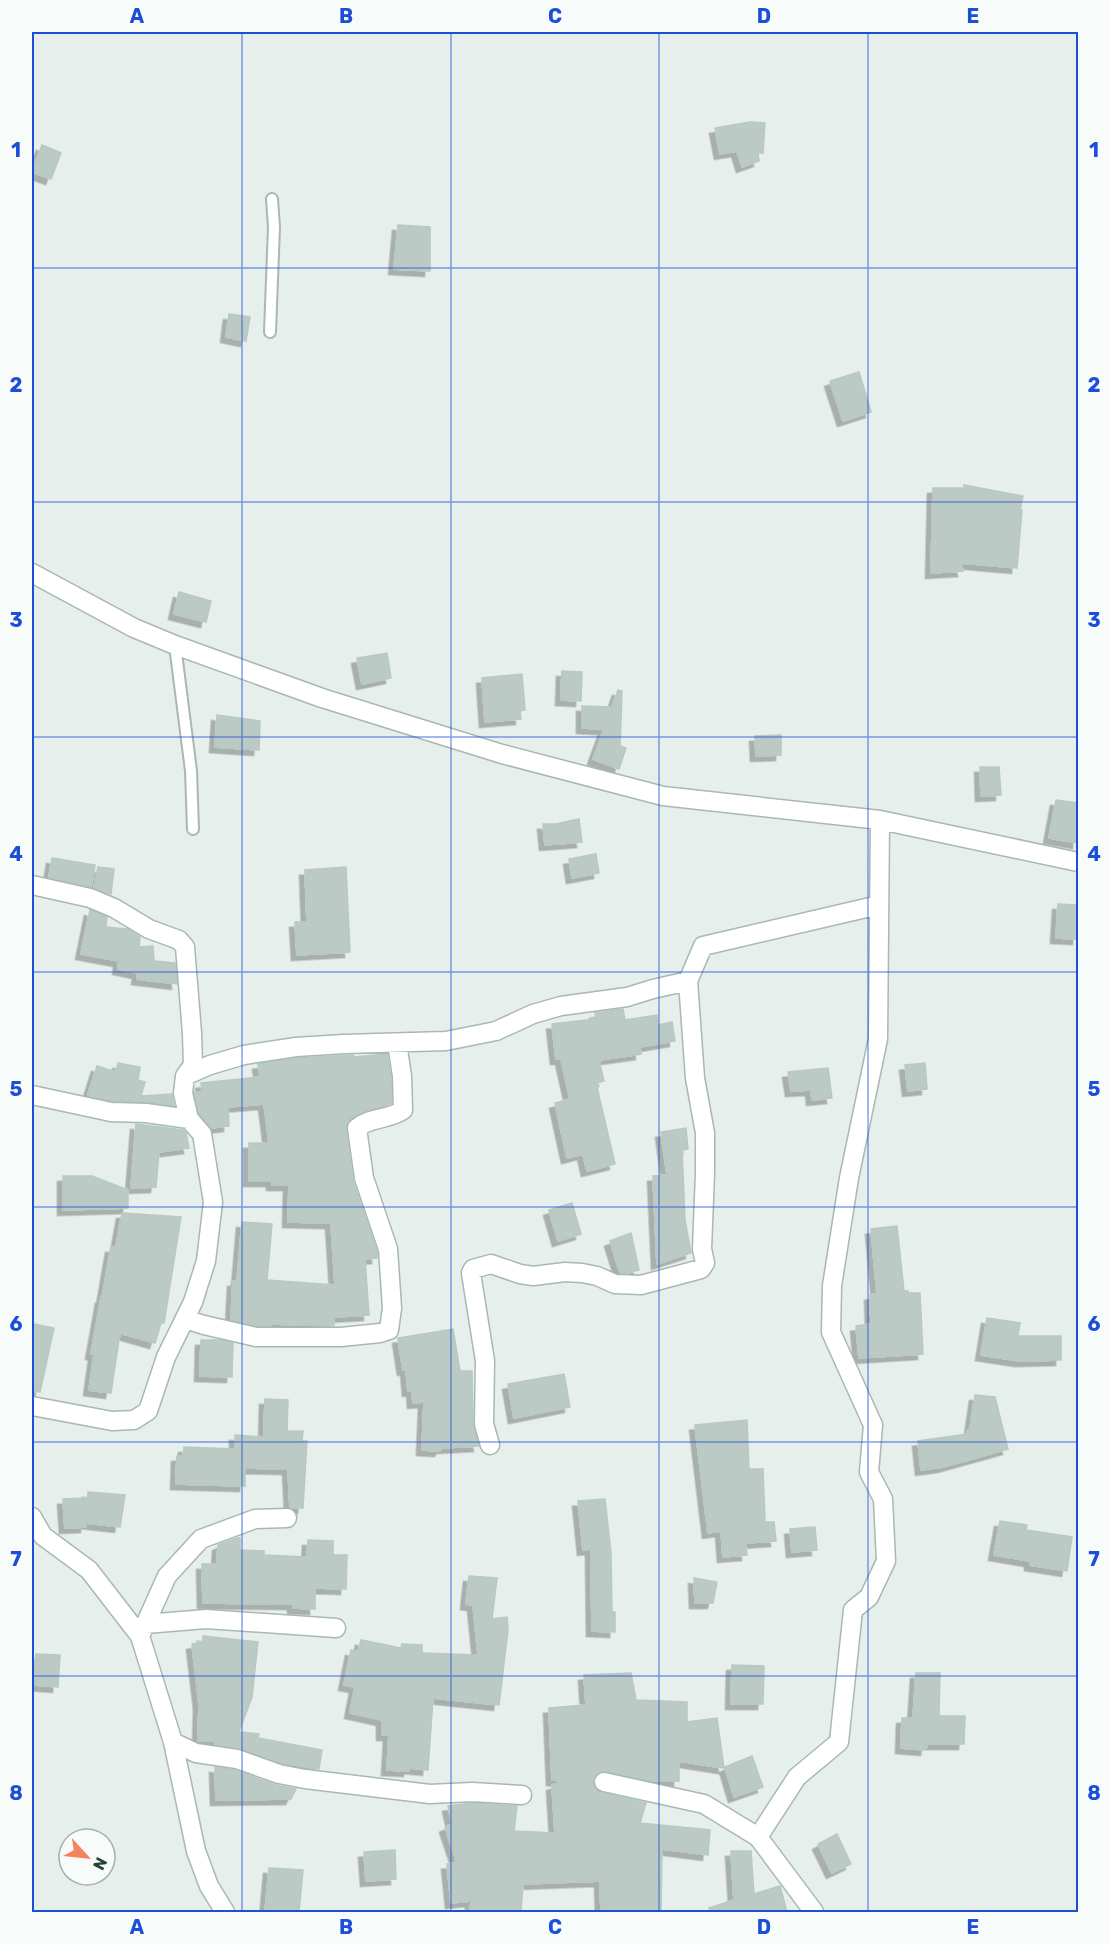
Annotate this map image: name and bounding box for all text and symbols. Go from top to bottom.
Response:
text: A [130,4,145,28]
text: B [339,4,353,28]
text: C [548,4,562,28]
text: D [757,4,771,28]
text: E [967,4,979,28]
text: 1 [11,138,21,162]
text: 1 [1089,138,1099,162]
text: 2 [10,373,23,397]
text: 2 [1088,373,1101,397]
text: 3 [9,608,23,632]
text: 3 [1087,608,1101,632]
text: 4 [9,842,23,866]
text: 4 [1087,842,1101,866]
text: 5 [10,1077,23,1101]
text: 5 [1088,1077,1101,1101]
text: 6 [9,1312,23,1336]
text: 6 [1087,1312,1101,1336]
text: 7 [10,1547,22,1571]
text: 7 [1088,1547,1100,1571]
text: 8 [9,1781,23,1805]
text: 8 [1087,1781,1101,1805]
north arrow [57,1827,117,1887]
text: N [89,1854,111,1873]
text: A [130,1915,145,1939]
text: B [339,1915,353,1939]
text: C [548,1915,562,1939]
text: D [757,1915,771,1939]
text: E [967,1915,979,1939]

